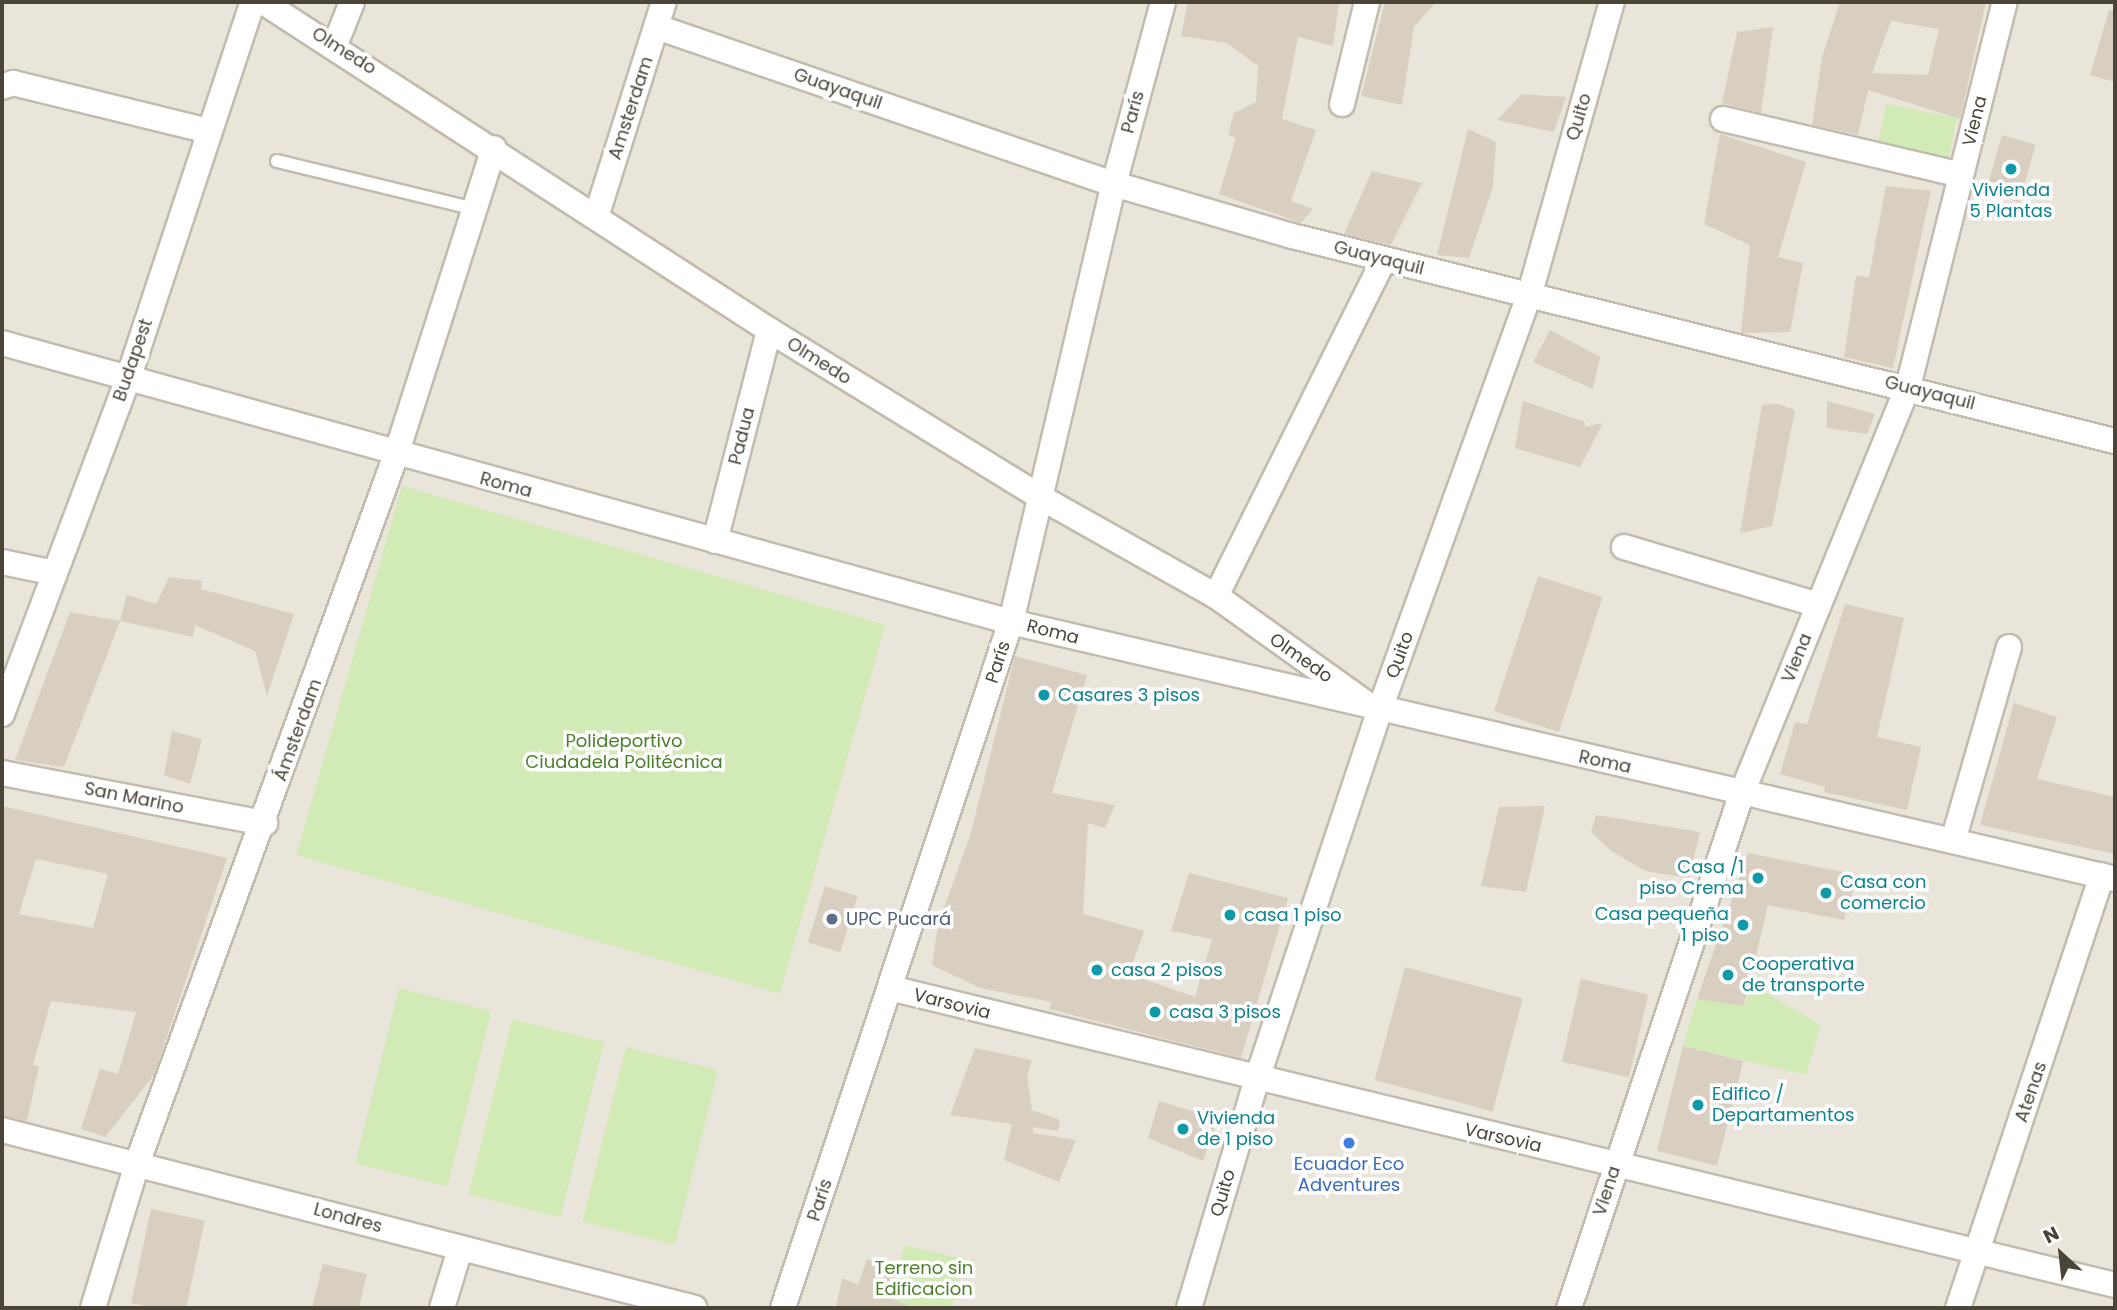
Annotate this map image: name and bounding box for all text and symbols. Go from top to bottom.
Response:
street label: Olmedo [308,23,380,79]
street label: Amsterdam [604,54,658,162]
street label: Guayaquil [791,64,885,114]
street label: París [1117,88,1149,136]
street label: Quito [1562,91,1596,143]
street label: Viena [1958,93,1992,149]
marker: Vivienda 5 Plantas [2003,161,2019,177]
place label: Vivienda 5 Plantas [1970,180,2052,222]
street label: Guayaquil [1331,236,1427,280]
street label: Budapest [109,316,157,404]
street label: Olmedo [783,333,855,389]
street label: Guayaquil [1882,371,1978,415]
street label: Padua [724,405,760,467]
street label: Roma [478,468,534,502]
street label: Roma [1025,615,1081,649]
street label: Olmedo [1265,629,1337,687]
street label: Quito [1382,629,1418,681]
street label: Viena [1777,630,1817,686]
street label: París [981,638,1015,686]
street label: Ámsterdam [269,676,327,784]
place label: Casares 3 pisos [1058,684,1200,706]
marker: Casares 3 pisos [1036,687,1052,703]
park label: Polideportivo Ciudadela Politécnica [525,731,723,774]
street label: Roma [1577,746,1633,778]
street label: San Marino [82,778,186,818]
place label: Casa /1 piso Crema [1639,857,1744,900]
marker: Casa /1 piso Crema [1750,870,1766,886]
place label: Casa con comercio [1840,872,1926,914]
marker: Casa con comercio [1818,885,1834,901]
place label: casa 1 piso [1244,904,1342,926]
place label: Casa pequeña 1 piso [1595,904,1729,946]
marker: casa 1 piso [1222,907,1238,923]
place label: UPC Pucará [846,908,951,930]
marker: UPC Pucará [824,911,840,927]
marker: Casa pequeña 1 piso [1735,917,1751,933]
place label: Cooperativa de transporte [1742,954,1865,996]
place label: casa 2 pisos [1111,959,1223,981]
marker: casa 2 pisos [1089,962,1105,978]
marker: Cooperativa de transporte [1720,967,1736,983]
street label: Varsovia [911,984,993,1024]
place label: casa 3 pisos [1169,1001,1281,1023]
marker: casa 3 pisos [1147,1004,1163,1020]
street label: Atenas [2011,1059,2051,1125]
place label: Edifico / Departamentos [1712,1084,1854,1126]
marker: Edifico / Departamentos [1690,1097,1706,1113]
place label: Vivienda de 1 piso [1197,1108,1275,1150]
street label: Varsovia [1462,1119,1544,1157]
marker: Vivienda de 1 piso [1175,1121,1191,1137]
marker: Ecuador Eco Adventures [1341,1135,1357,1151]
place label: Ecuador Eco Adventures [1294,1154,1404,1196]
street label: Viena [1589,1163,1625,1219]
street label: Quito [1206,1167,1240,1219]
street label: París [803,1176,837,1224]
street label: Londres [311,1198,385,1238]
north arrow [2026,1219,2096,1289]
text: N [2039,1220,2064,1250]
park label: Terreno sin Edificacion [875,1258,973,1300]

